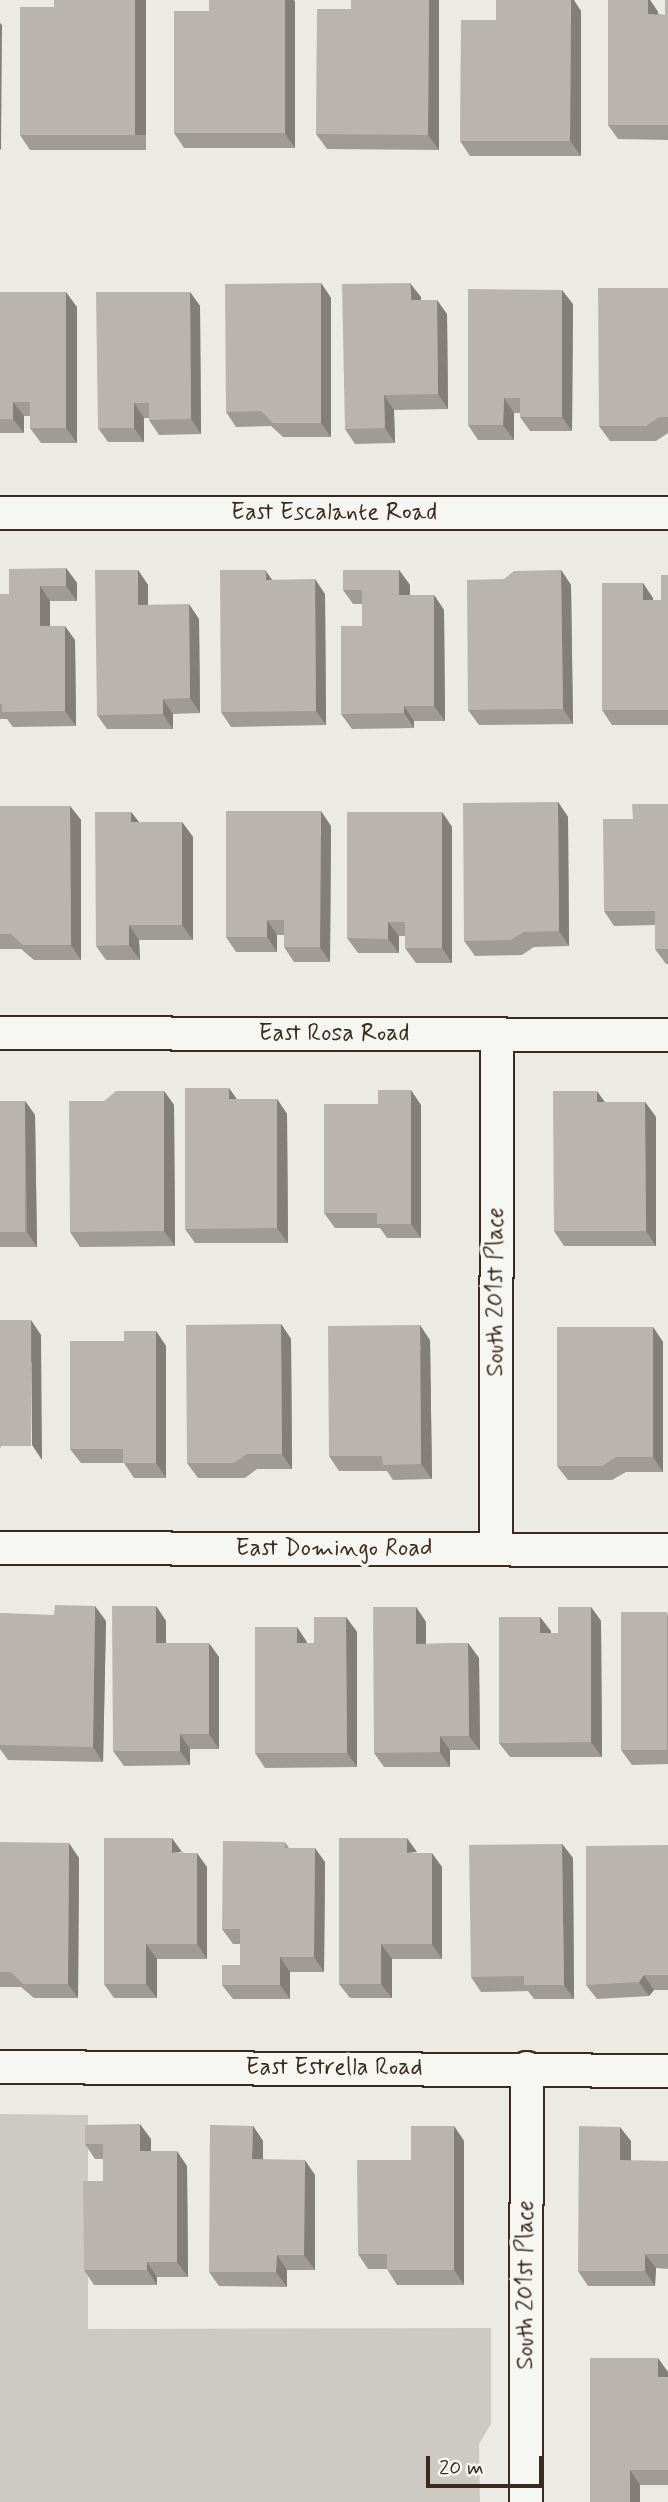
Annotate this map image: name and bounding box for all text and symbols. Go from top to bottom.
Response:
street label: East Escalante Road [233,499,435,527]
street label: East Rosa Road [259,1020,409,1048]
street label: South 201st Place [482,1207,510,1377]
street label: East Domingo Road [235,1535,433,1563]
street label: East Estrella Road [245,2054,423,2082]
street label: South 201st Place [512,2200,540,2370]
scale bar [430,2442,547,2486]
text: 20 m [439,2454,484,2482]

